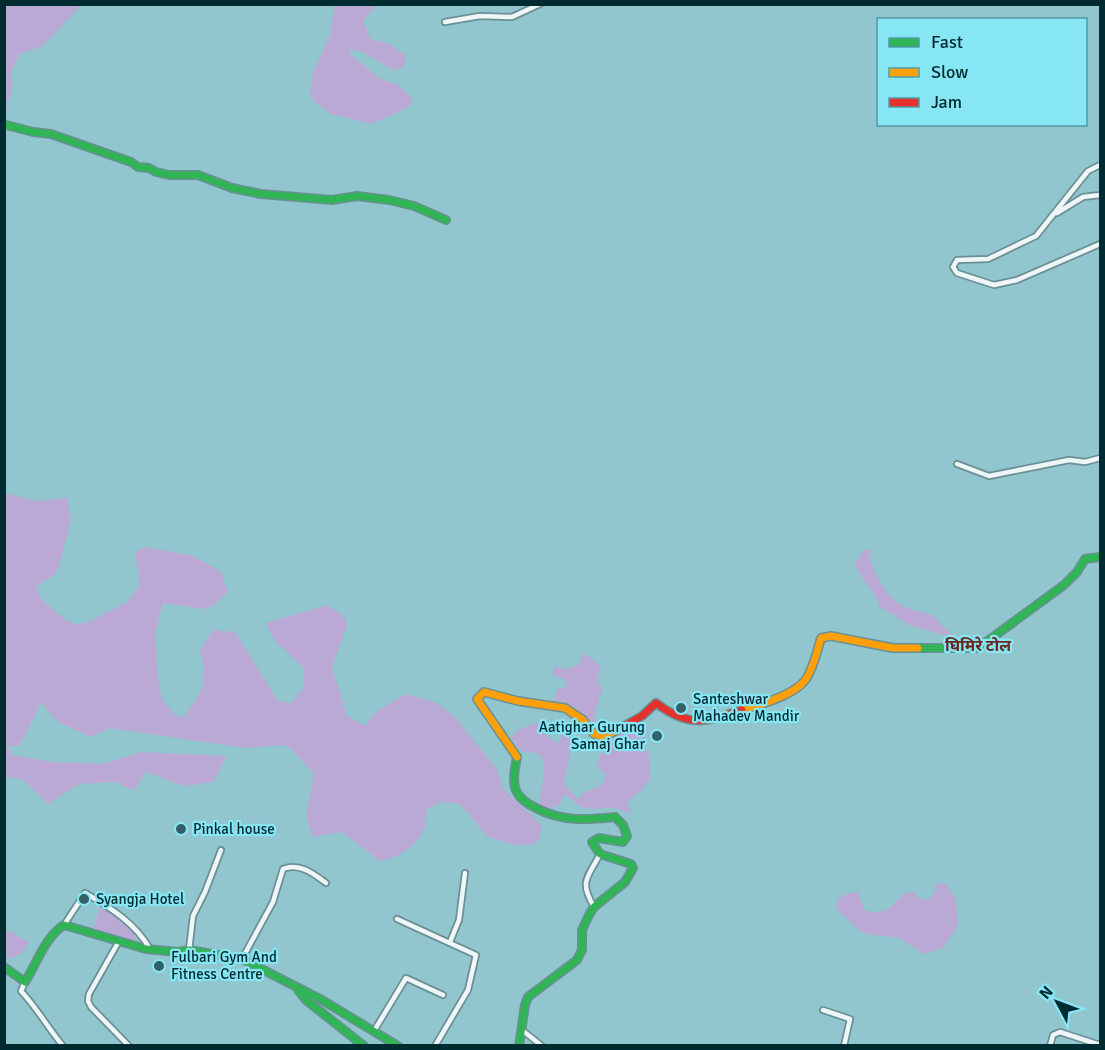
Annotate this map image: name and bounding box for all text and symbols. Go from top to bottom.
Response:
legend [877,18,1087,126]
text: Fast [931,31,963,53]
text: Slow [931,61,968,83]
text: Jam [931,91,962,113]
district label: घिमिरे टोल [945,636,1012,656]
place label: Santeshwar Mahadev Mandir [693,690,800,725]
marker: Santeshwar Mahadev Mandir [674,701,688,715]
place label: Aatighar Gurung Samaj Ghar [539,718,645,753]
marker: Aatighar Gurung Samaj Ghar [650,729,664,743]
place label: Pinkal house [193,820,275,838]
marker: Pinkal house [174,822,188,836]
place label: Syangja Hotel [96,890,184,908]
marker: Syangja Hotel [77,892,91,906]
place label: Fulbari Gym And Fitness Centre [171,948,277,983]
marker: Fulbari Gym And Fitness Centre [152,959,166,973]
north arrow [1027,972,1087,1032]
text: N [1035,982,1058,1004]

